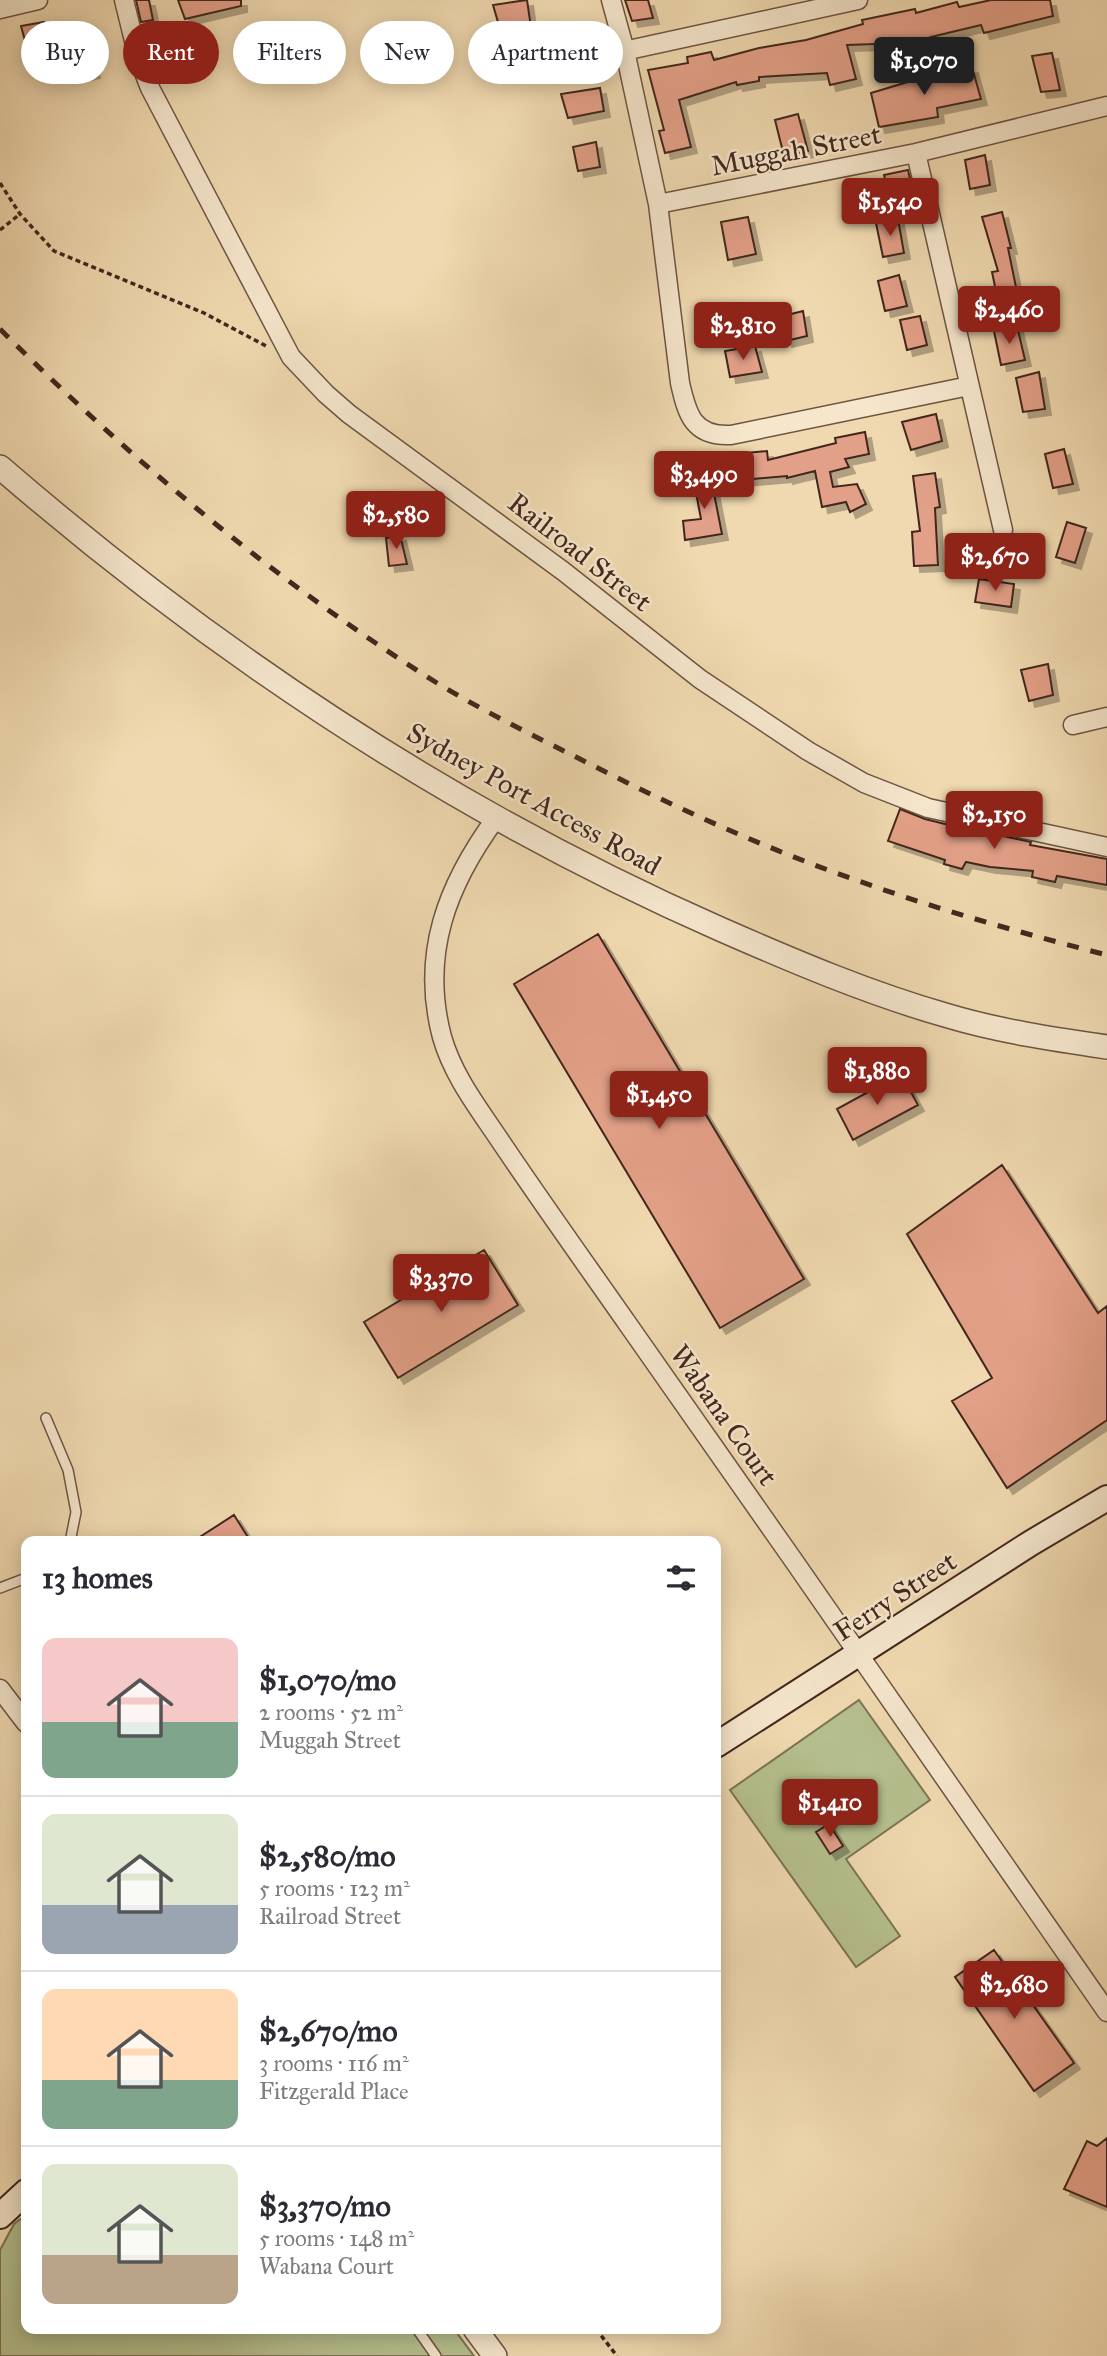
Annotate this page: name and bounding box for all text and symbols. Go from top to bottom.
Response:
chip: Buy [21,21,109,84]
chip: Rent [123,21,219,84]
chip: Filters [233,21,346,84]
chip: New [360,21,454,84]
chip: Apartment [468,21,623,84]
pin: $1,070 [867,38,981,97]
text: $1,070 [890,46,958,74]
street label: Muggah Street [708,116,884,184]
pin: $1,540 [833,178,947,238]
text: $1,540 [858,187,922,215]
pin: $2,460 [952,286,1066,346]
text: $2,460 [974,295,1044,323]
pin: $2,810 [686,302,800,362]
text: $2,810 [710,311,776,339]
pin: $3,490 [647,452,761,511]
text: $3,490 [670,460,738,488]
street label: Railroad Street [501,485,659,619]
pin: $2,580 [339,491,453,551]
text: $2,580 [362,500,430,528]
pin: $2,670 [938,534,1052,593]
text: $2,670 [960,542,1030,570]
street label: Sydney Port Access Road [401,715,667,883]
pin: $2,150 [937,792,1051,851]
text: $2,150 [962,800,1026,828]
pin: $1,880 [820,1048,934,1107]
text: $1,880 [844,1056,910,1084]
pin: $1,450 [602,1072,716,1131]
text: $1,450 [626,1080,692,1108]
pin: $3,370 [384,1254,498,1314]
text: $3,370 [409,1263,473,1291]
street label: Wabana Court [663,1338,785,1492]
street label: Ferry Street [827,1543,963,1649]
icon: filters [662,1559,700,1597]
text: 13 homes [42,1560,153,1596]
text: $1,070/mo [259,1662,396,1698]
icon: home [98,1666,182,1750]
text: 2 rooms · 52 m² [259,1698,403,1726]
text: Muggah Street [259,1726,401,1754]
pin: $1,410 [773,1780,887,1839]
text: $1,410 [798,1788,862,1816]
text: $2,580/mo [259,1838,396,1874]
icon: home [98,1842,182,1926]
text: 5 rooms · 123 m² [259,1874,410,1902]
text: Railroad Street [259,1902,401,1930]
pin: $2,680 [957,1962,1071,2021]
text: $2,680 [980,1970,1048,1998]
text: $2,670/mo [259,2013,398,2049]
icon: home [98,2017,182,2101]
text: 3 rooms · 116 m² [259,2049,409,2077]
text: Fitzgerald Place [259,2077,409,2105]
text: $3,370/mo [259,2188,391,2224]
icon: home [98,2192,182,2276]
text: 5 rooms · 148 m² [259,2224,414,2252]
text: Wabana Court [259,2252,394,2280]

